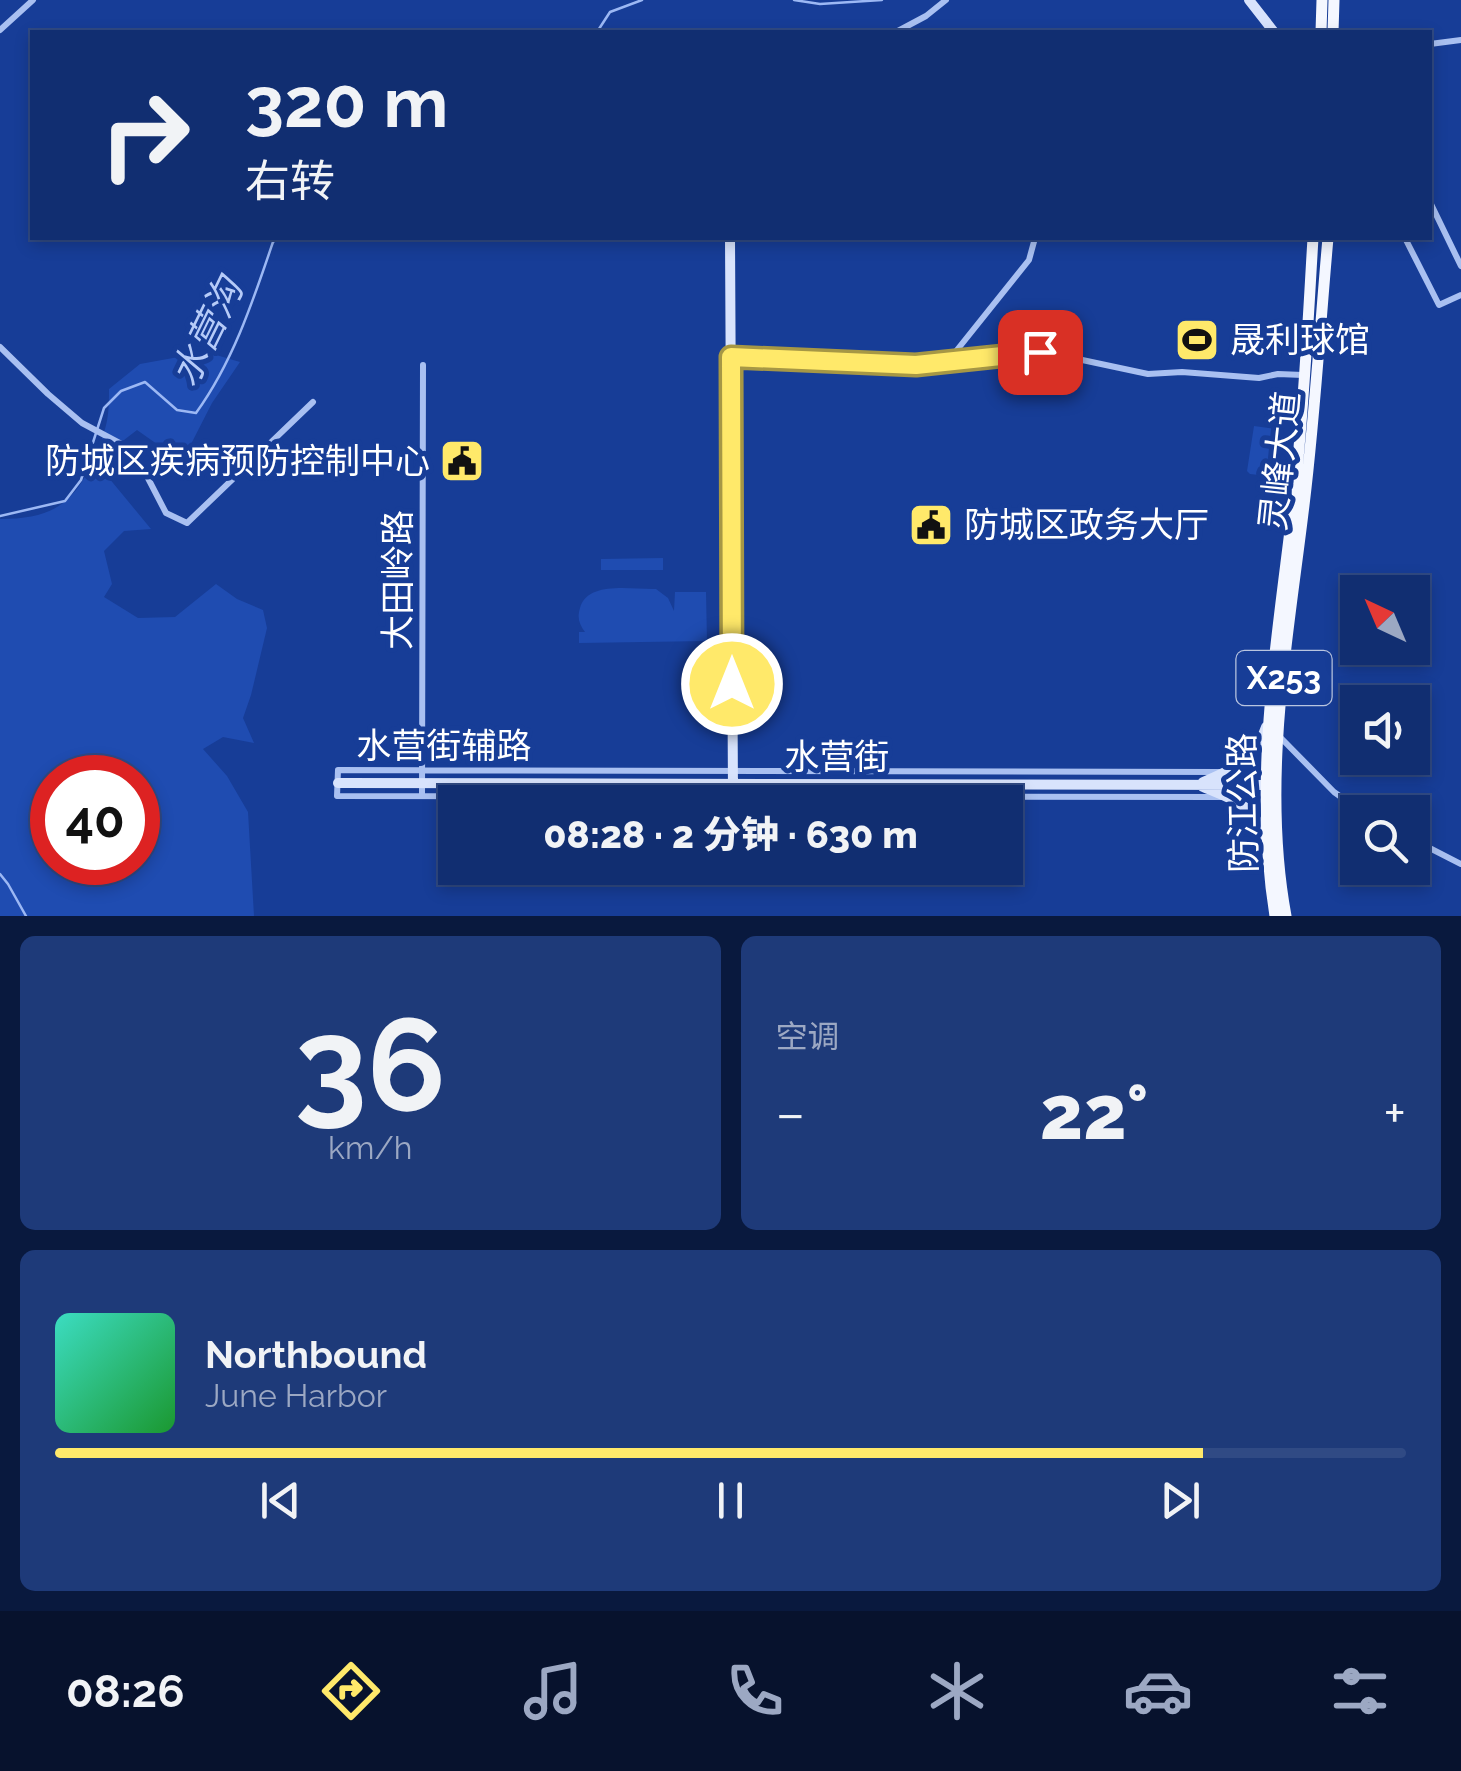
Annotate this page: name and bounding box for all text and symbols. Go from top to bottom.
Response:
text: 320 m [245,61,449,143]
icon: right [80,70,210,200]
text: 右转 [245,155,335,208]
water label: 水营沟 [161,267,254,393]
pin [998,310,1083,395]
sports icon: 晟利球馆 [1174,317,1220,363]
place label: 晟利球馆 [1230,319,1370,360]
icon: arrive [1013,325,1068,380]
street label: 灵峰大道 [1252,389,1307,533]
public building icon: 防城区疾病预防控制中心 [439,438,485,484]
place label: 防城区疾病预防控制中心 [45,440,430,481]
public building icon: 防城区政务大厅 [908,502,954,548]
place label: 防城区政务大厅 [964,504,1209,545]
street label: 大田岭路 [377,510,418,650]
north arrow [1340,575,1430,665]
map controls [1340,575,1430,885]
position arrow [680,632,784,736]
road number: X253 [1236,651,1332,705]
button: sound [1340,685,1430,775]
street label: 水营街辅路 [356,725,532,766]
street label: 防江公路 [1221,733,1264,873]
street label: 水营街 [784,736,890,777]
speed limit sign: 40 [30,755,160,885]
button: search [1340,795,1430,885]
text: 08:28 · 2 分钟 · 630 m [543,812,918,857]
text: 36 [295,988,446,1140]
text: 空调 [776,1018,840,1055]
text: 22° [1040,1068,1149,1157]
text: − [776,1081,805,1146]
text: + [1383,1081,1406,1146]
text: km/h [328,1129,412,1166]
text: Northbound [205,1332,427,1377]
text: June Harbor [205,1377,387,1414]
icon: previous [253,1473,308,1528]
icon: pause [703,1473,758,1528]
icon: next [1153,1473,1208,1528]
icon: directions [316,1656,386,1726]
icon: music [518,1656,588,1726]
icon: phone [720,1656,790,1726]
icon: climate [922,1656,992,1726]
icon: car [1123,1656,1193,1726]
icon: filters [1325,1656,1395,1726]
text: 08:26 [66,1665,185,1718]

